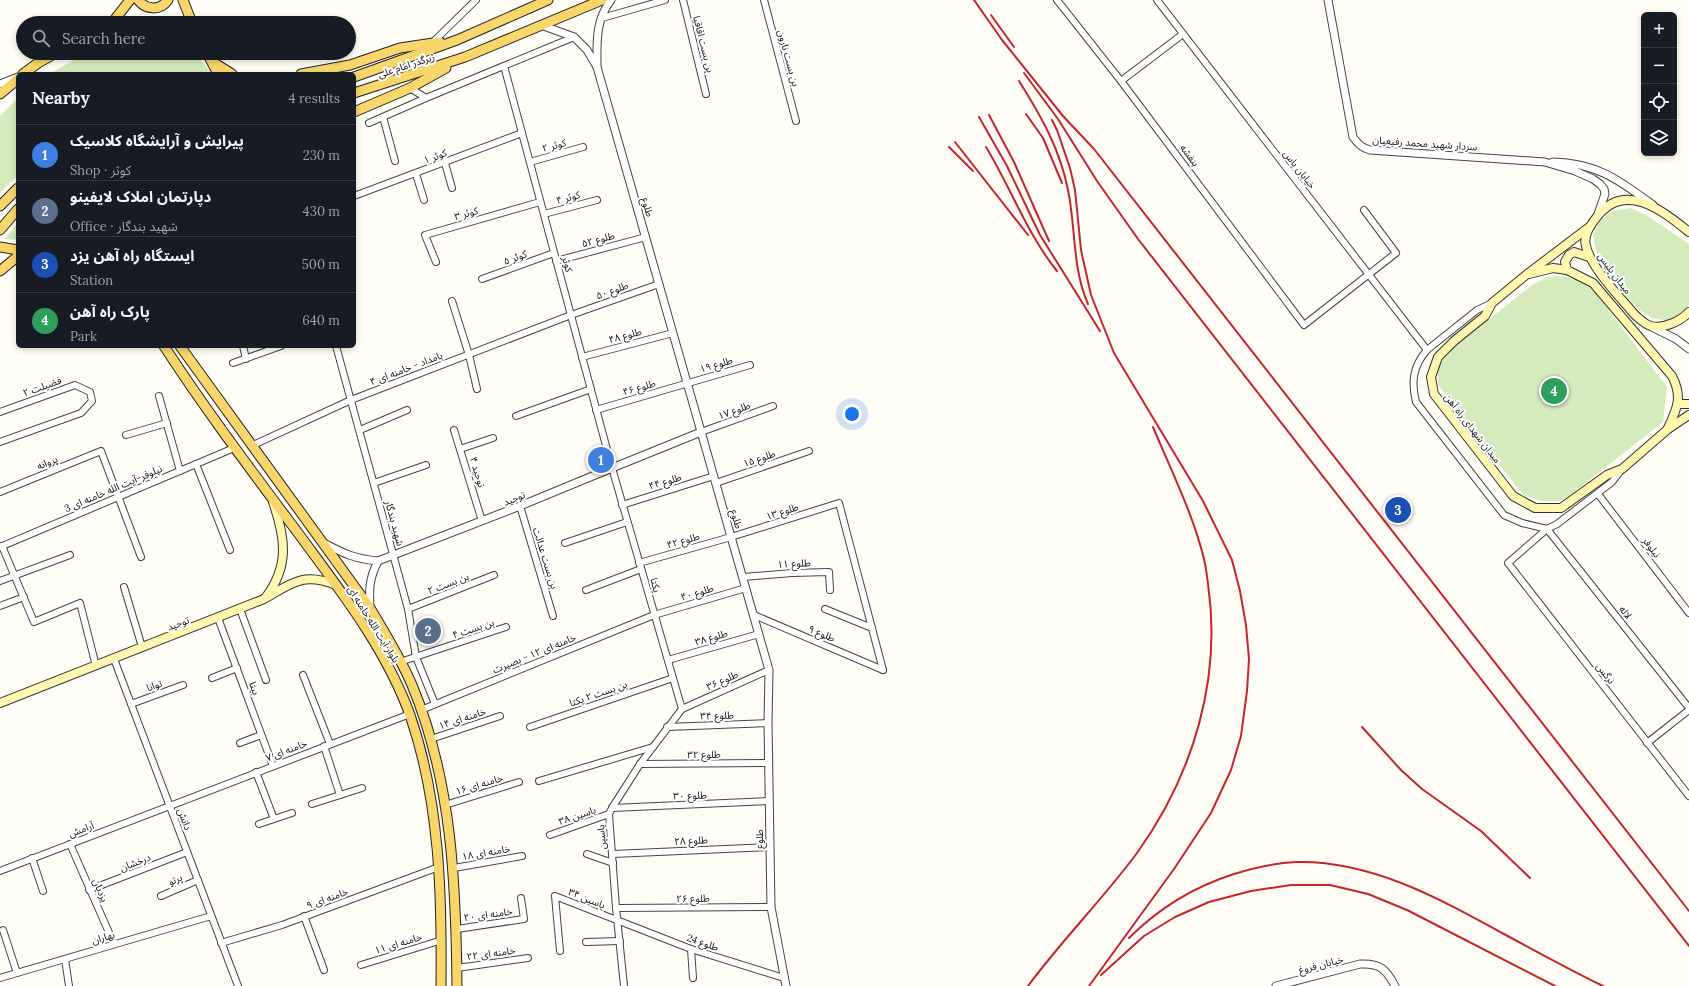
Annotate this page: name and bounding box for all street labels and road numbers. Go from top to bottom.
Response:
street label: بن بست اقاقیا [690,14,717,74]
street label: بن بست نارون [775,28,802,88]
street label: زیرگذر امام علی [376,50,437,83]
street label: سردار شهید محمد رفیعیان [1372,133,1478,154]
street label: کوثر ۲ [541,136,568,155]
street label: بنفشه [1177,142,1202,169]
street label: کوثر ۱ [422,146,450,167]
street label: خیابان یاس [1280,147,1319,191]
street label: کوثر ۴ [555,188,582,207]
street label: طلوع [638,196,657,219]
street label: کوثر ۳ [453,204,480,223]
street label: طلوع ۵۲ [580,229,617,251]
street label: کوثر ۵ [502,247,530,268]
street label: میدان پلیس [1595,250,1634,297]
street label: کوثر [559,254,576,274]
street label: طلوع ۵۰ [594,279,631,303]
street label: طلوع ۴۸ [607,325,644,347]
street label: بامداد - خامنه ای ۴ [368,349,445,388]
street label: طلوع ۱۹ [698,353,735,377]
street label: فضیلت ۲ [21,373,64,399]
street label: طلوع ۴۶ [621,377,658,399]
street label: میدان شهدای راه آهن [1441,391,1504,466]
street label: طلوع ۱۷ [716,399,753,423]
street label: طلوع ۱۵ [741,447,778,471]
street label: پروانه [35,452,60,473]
street label: توحید ۴ [467,455,488,489]
street label: نیلوفر-آیت الله خامنه ای 3 [62,462,164,515]
street label: طلوع ۴۴ [647,470,684,494]
street label: توحید [501,488,527,509]
street label: شهید بندگار [382,498,407,548]
street label: طلوع ۱۳ [764,500,801,524]
street label: طلوع [727,508,746,531]
street label: بن بست عدالت [530,526,561,591]
street label: طلوع ۴۲ [665,530,702,552]
street label: نیلوفر [1639,534,1664,560]
street label: طلوع ۱۱ [777,556,811,572]
street label: بن بست ۲ [426,570,471,597]
street label: یکتا [647,576,664,594]
street label: طلوع ۴۰ [679,581,716,605]
street label: بلوار آیت الله خامنه ای [345,583,403,665]
street label: لاله [1616,603,1635,622]
street label: توحید [165,613,191,634]
street label: بن بست ۴ [451,616,496,641]
street label: طلوع ۹ [806,622,837,646]
street label: طلوع ۳۸ [693,627,730,649]
street label: خامنه ای ۱۲ - بصیرت [490,631,578,676]
street label: نرگس [1593,660,1618,687]
street label: طلوع ۳۶ [704,668,741,694]
street label: توانا [145,677,164,694]
street label: بن بست ۲ یکتا [567,677,629,709]
street label: بیتا [246,680,263,697]
street label: خامنه ای ۱۴ [437,705,488,732]
street label: طلوع ۳۴ [700,708,734,724]
street label: خامنه ای ۷ [264,737,309,764]
street label: طلوع ۳۲ [687,748,721,762]
street label: خامنه ای ۱۶ [454,771,505,798]
street label: طلوع ۳۰ [673,788,707,804]
street label: یاسین ۳۸ [557,803,598,828]
street label: دانش [174,806,195,832]
street label: آرامش [67,818,97,840]
street label: یاسین [594,824,609,850]
street label: طلوع [753,829,767,849]
street label: طلوع ۲۸ [674,833,708,849]
street label: خامنه ای ۱۸ [461,842,511,863]
street label: درخشان [118,851,153,874]
street label: پرتو [166,871,184,888]
street label: یزدیان [90,877,111,904]
street label: خامنه ای ۹ [305,885,350,912]
street label: یاسین ۳۴ [566,885,607,912]
street label: طلوع ۲۶ [676,892,710,906]
street label: خامنه ای ۲۰ [463,905,513,924]
street label: بهاران [90,928,116,947]
street label: خامنه ای ۱۱ [373,930,424,957]
street label: طلوع 24 [685,931,721,955]
street label: خامنه ای ۲۲ [466,944,516,963]
street label: خیابان فروغ [1297,953,1345,977]

